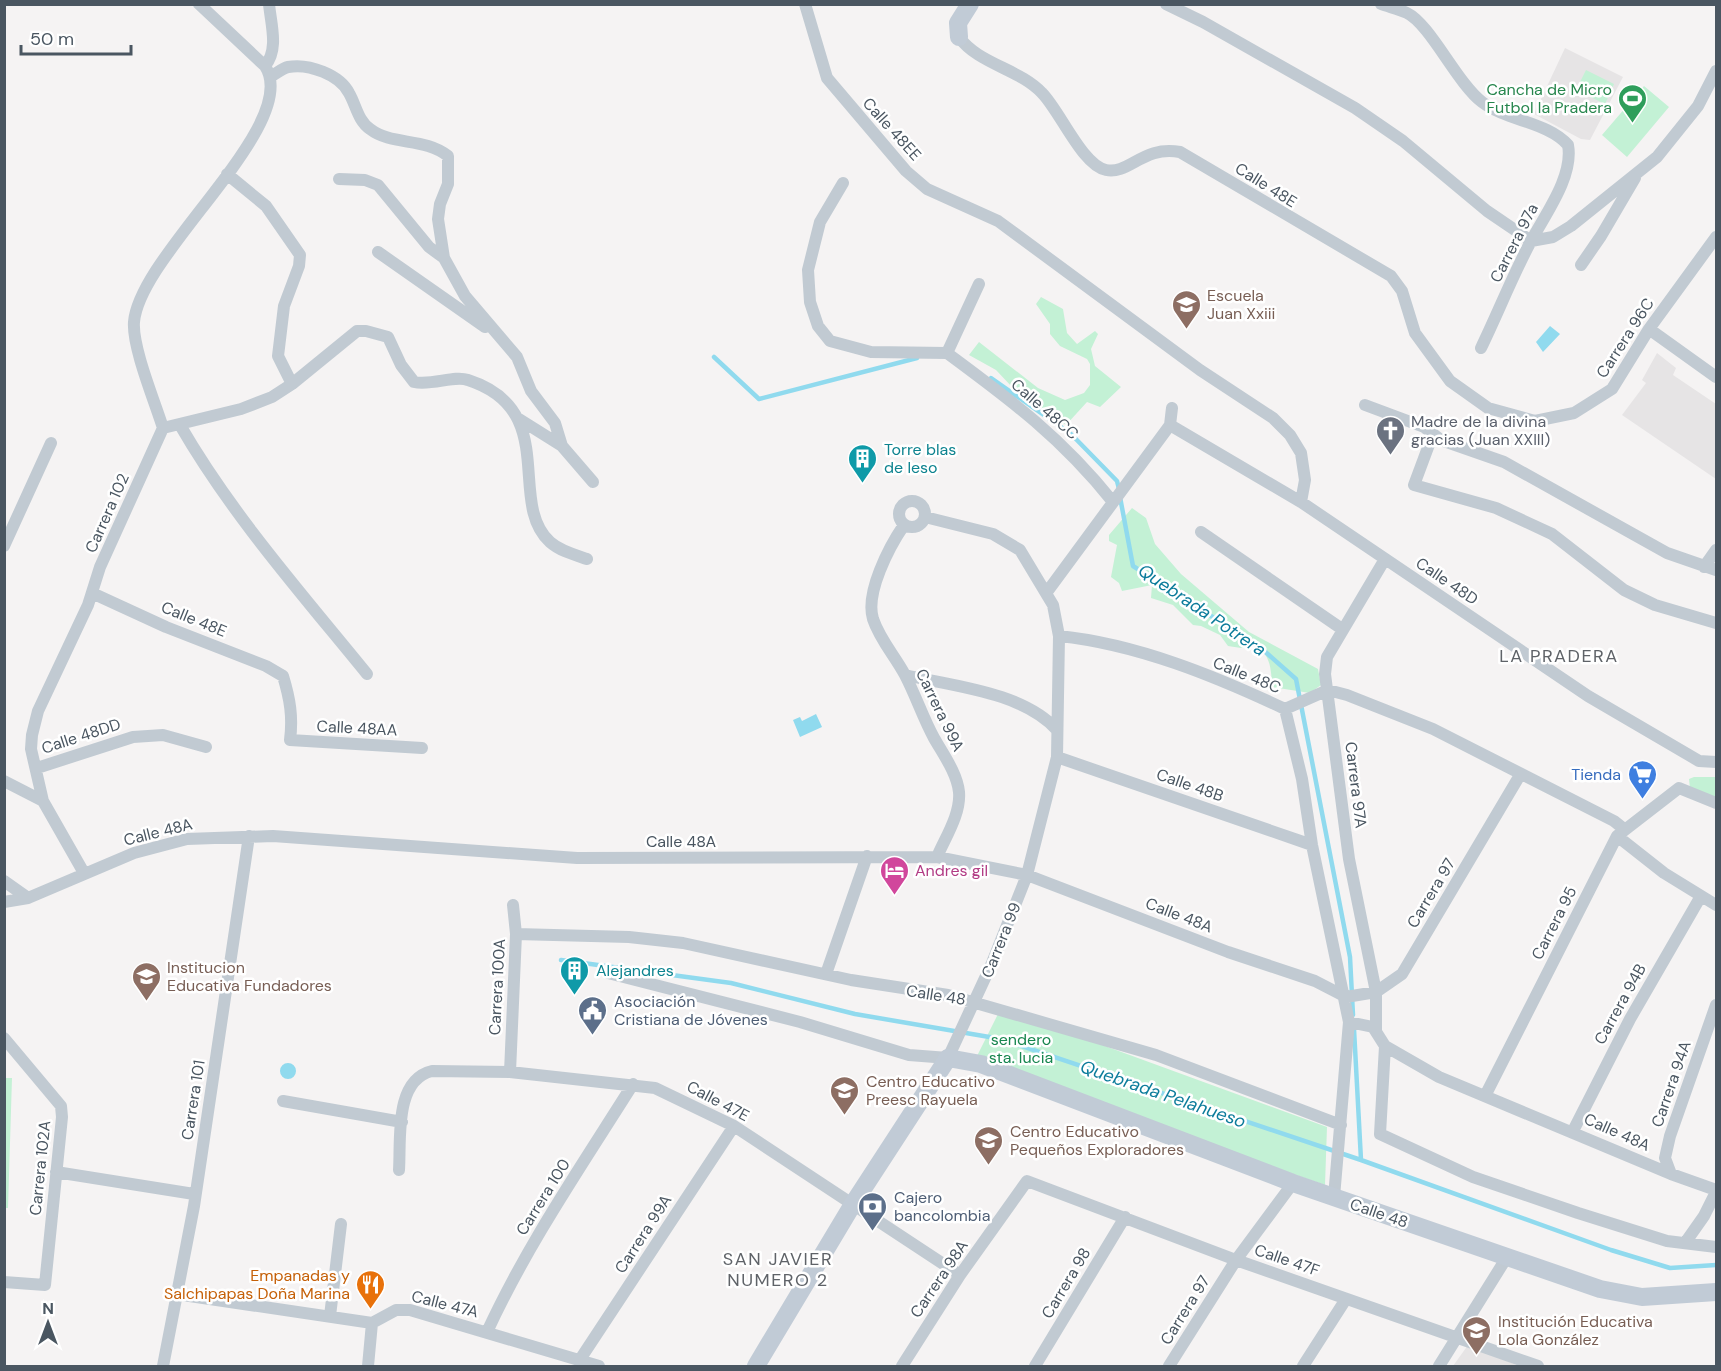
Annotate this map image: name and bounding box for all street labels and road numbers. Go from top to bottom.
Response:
street label: Calle 48EE [858,93,926,165]
street label: Calle 48E [1231,158,1301,212]
street label: Carrera 97a [1485,200,1543,286]
street label: Carrera 96C [1591,294,1659,382]
street label: Calle 48CC [1007,374,1083,444]
street label: Carrera 102 [80,470,134,556]
street label: Calle 48D [1412,552,1482,610]
street label: Calle 48E [158,596,230,642]
street label: Calle 48C [1210,652,1284,698]
street label: Carrera 99A [911,665,969,755]
street label: Calle 48DD [39,713,123,759]
street label: Calle 48AA [316,715,398,741]
street label: Carrera 97A [1340,740,1372,830]
street label: Calle 48B [1154,764,1226,806]
street label: Calle 48A [121,813,195,851]
street label: Calle 48A [646,831,716,852]
street label: Carrera 97 [1402,854,1460,932]
street label: Carrera 95 [1527,883,1581,963]
street label: Calle 48A [1142,893,1216,938]
street label: Carrera 99 [976,899,1026,981]
street label: Carrera 100A [484,938,510,1036]
street label: Carrera 94B [1589,960,1651,1048]
street label: Calle 48 [905,980,967,1010]
street label: Carrera 94A [1646,1038,1696,1130]
street label: Carrera 101 [176,1059,210,1141]
street label: Calle 47E [683,1076,753,1126]
street label: Calle 48A [1581,1108,1654,1156]
street label: Carrera 102A [25,1119,55,1216]
street label: Carrera 100 [511,1155,575,1239]
street label: Carrera 99A [610,1190,676,1277]
street label: Calle 48 [1347,1193,1411,1233]
street label: Carrera 98A [905,1236,973,1322]
street label: Calle 47F [1252,1239,1323,1281]
street label: Carrera 98 [1037,1244,1095,1322]
street label: Carrera 97 [1155,1271,1215,1349]
street label: Calle 47A [409,1286,481,1323]

